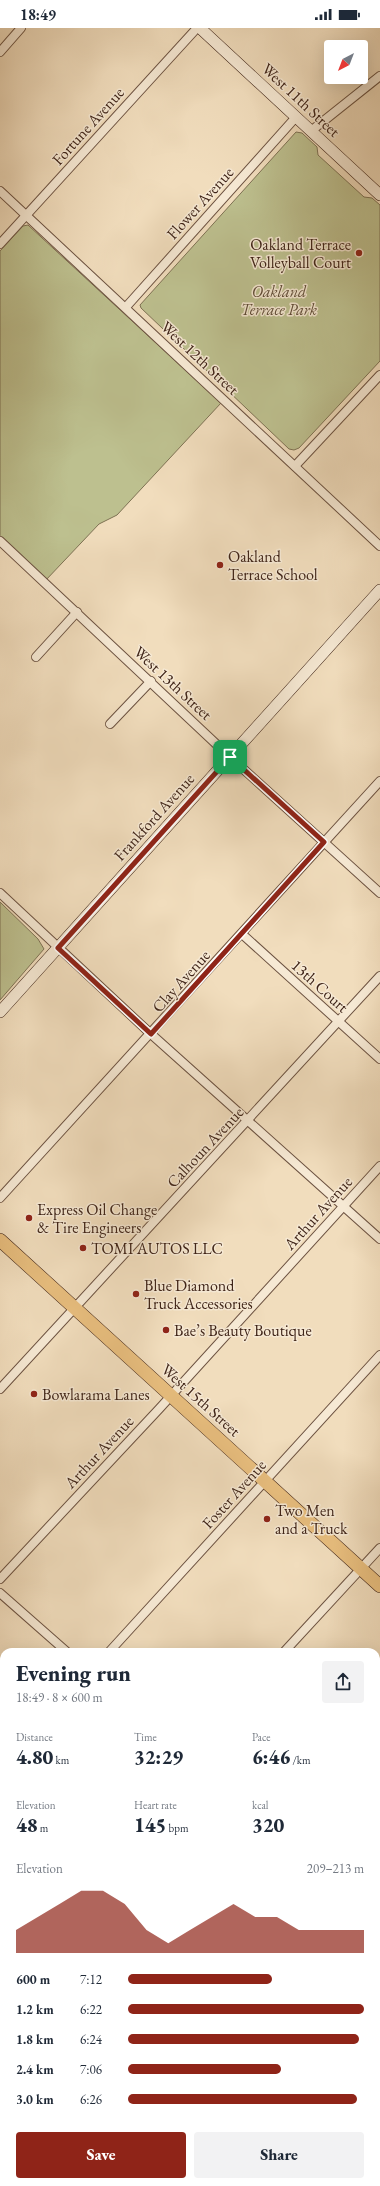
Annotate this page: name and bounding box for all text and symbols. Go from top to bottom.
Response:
text: 18:49 [20,5,56,24]
north arrow [324,40,368,84]
map controls [324,40,368,84]
street label: West 11th Street [257,58,345,142]
street label: Fortune Avenue [47,82,129,170]
street label: Flower Avenue [162,162,238,244]
place label: Oakland Terrace Volleyball Court [250,234,351,273]
marker: Oakland Terrace Volleyball Court [354,248,364,258]
park label: Oakland Terrace Park [241,281,318,320]
street label: West 12th Street [156,316,244,400]
place label: Oakland Terrace School [228,546,318,585]
marker: Oakland Terrace School [215,560,225,570]
street label: West 13th Street [129,641,217,725]
pin [213,740,247,774]
icon: arrive [219,746,241,768]
street label: Frankford Avenue [109,769,199,865]
street label: Clay Avenue [147,945,215,1017]
street label: 13th Court [287,955,353,1017]
street label: Calhoun Avenue [162,1102,248,1192]
street label: Arthur Avenue [279,1172,357,1255]
place label: Express Oil Change & Tire Engineers [37,1199,157,1238]
marker: Express Oil Change & Tire Engineers [24,1213,34,1223]
place label: TOMI AUTOS LLC [91,1238,223,1259]
marker: TOMI AUTOS LLC [78,1243,88,1253]
place label: Blue Diamond Truck Accessories [144,1275,253,1314]
marker: Blue Diamond Truck Accessories [131,1289,141,1299]
place label: Bae’s Beauty Boutique [174,1320,312,1341]
marker: Bae’s Beauty Boutique [161,1325,171,1335]
street label: West 15th Street [157,1359,245,1441]
place label: Bowlarama Lanes [42,1384,150,1405]
marker: Bowlarama Lanes [29,1389,39,1399]
street label: Arthur Avenue [59,1411,138,1494]
street label: Foster Avenue [197,1455,271,1533]
place label: Two Men and a Truck [275,1500,348,1539]
marker: Two Men and a Truck [262,1514,272,1524]
text: Evening run [16,1659,131,1688]
button: share [322,1661,364,1703]
text: 18:49 · 8 × 600 m [16,1689,103,1706]
text: Distance [16,1730,53,1744]
text: Time [134,1730,157,1744]
text: Pace [252,1730,270,1744]
text: 4.80 [16,1744,53,1770]
text: 32:29 [134,1744,183,1770]
text: 6:46 [252,1744,290,1770]
text: km [53,1753,69,1767]
text: /km [290,1753,311,1767]
text: Elevation [16,1798,56,1812]
text: Heart rate [134,1798,177,1812]
text: kcal [252,1798,269,1812]
text: 48 [16,1812,38,1838]
text: 145 [134,1812,166,1838]
text: 320 [252,1812,284,1838]
text: m [38,1821,48,1835]
text: bpm [166,1821,189,1835]
text: Elevation [16,1860,63,1877]
text: 209–213 m [307,1860,364,1877]
text: 600 m [16,1971,50,1988]
text: 7:12 [80,1971,102,1988]
text: 1.2 km [16,2001,54,2018]
text: 6:22 [80,2001,102,2018]
text: 1.8 km [16,2031,54,2048]
text: 6:24 [80,2031,102,2048]
text: 2.4 km [16,2061,54,2078]
text: 7:06 [80,2061,102,2078]
text: 3.0 km [16,2091,54,2108]
text: 6:26 [80,2091,102,2108]
button: Save [16,2132,186,2178]
button: Share [194,2132,364,2178]

